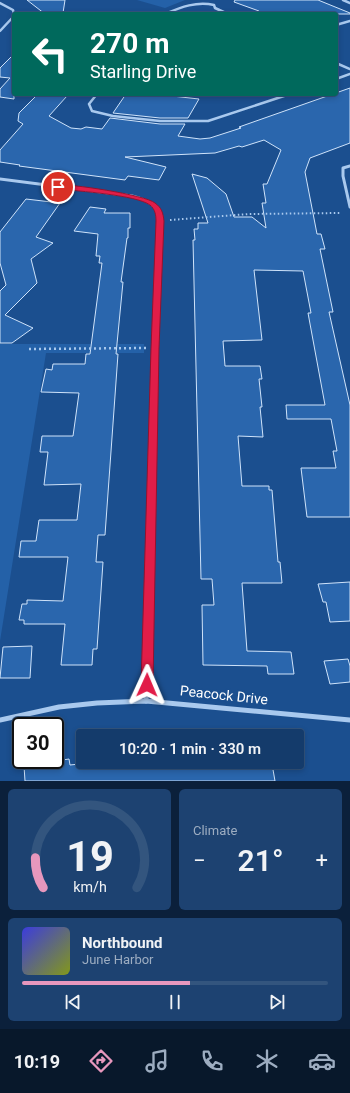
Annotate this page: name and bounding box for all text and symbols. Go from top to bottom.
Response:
text: 270 m [90,27,169,60]
icon: left [24,28,76,80]
text: Starling Drive [90,61,196,82]
pin [41,170,75,204]
icon: arrive [47,176,69,198]
position arrow [126,664,168,706]
street label: Peacock Drive [179,682,269,708]
speed limit sign: 30 [12,717,64,769]
text: 10:20 · 1 min · 330 m [119,740,261,758]
text: Climate [193,823,237,838]
text: 19 [66,831,113,880]
text: 21° [238,843,283,878]
text: − [193,848,206,873]
text: + [316,848,328,873]
text: km/h [73,878,106,894]
text: Northbound [82,934,163,952]
text: June Harbor [82,952,154,967]
icon: previous [62,991,84,1013]
icon: pause [164,991,186,1013]
icon: next [266,991,288,1013]
icon: directions [87,1047,115,1075]
icon: music [143,1047,171,1075]
icon: phone [198,1047,226,1075]
icon: climate [253,1047,281,1075]
icon: car [308,1047,336,1075]
text: 10:19 [14,1051,60,1072]

